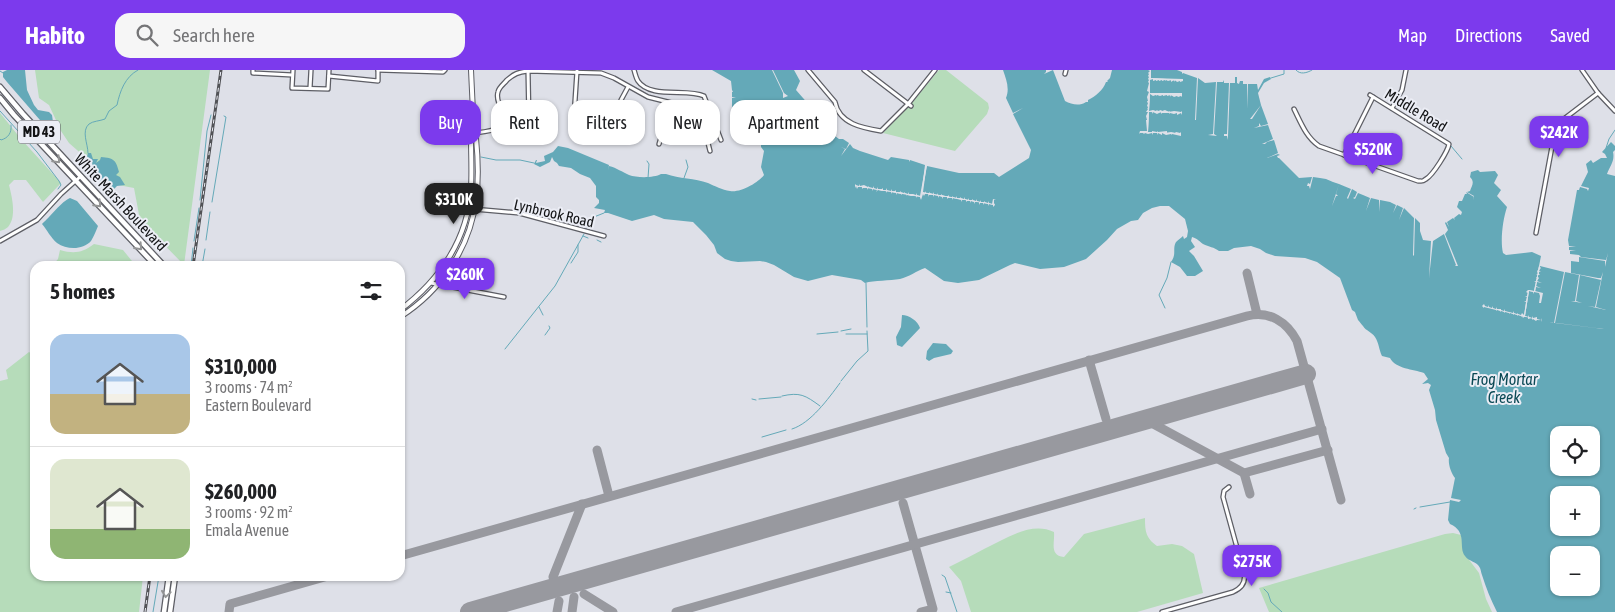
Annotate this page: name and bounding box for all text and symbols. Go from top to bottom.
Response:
search box [115,13,465,58]
icon: search [133,21,161,49]
text: Habito [25,22,85,49]
text: Search here [173,24,255,46]
text: Map [1398,25,1427,46]
text: Directions [1455,25,1522,46]
text: Saved [1550,25,1590,46]
street label: Middle Road [1382,85,1450,135]
chip: Buy [420,100,481,145]
chip: Rent [491,100,558,145]
chip: Filters [568,100,645,145]
chip: New [655,100,720,145]
chip: Apartment [730,100,837,145]
pin: $242K [1524,116,1594,158]
road number: MD 43 [18,121,60,144]
text: $242K [1540,123,1578,141]
pin: $520K [1338,132,1408,175]
text: $520K [1354,140,1392,158]
street label: White Marsh Boulevard [71,150,171,254]
one-way arrow [51,155,60,164]
pin: $310K [419,182,489,225]
text: $310K [435,190,473,208]
street label: Lynbrook Road [512,196,596,230]
one-way arrow [92,199,101,208]
one-way arrow [133,242,142,251]
pin: $260K [430,258,500,300]
text: $260K [446,265,484,283]
icon: filters [357,277,385,305]
text: 5 homes [50,279,115,303]
icon: home [90,354,150,414]
text: $310,000 [205,354,277,378]
water label: Frog Mortar Creek [1470,370,1539,406]
text: 3 rooms · 74 m² [205,378,293,396]
text: Eastern Boulevard [205,396,311,414]
map controls [1550,426,1600,596]
button: locate [1550,426,1600,476]
icon: home [90,479,150,539]
text: $260,000 [205,479,277,503]
button: + [1550,486,1600,536]
text: 3 rooms · 92 m² [205,503,293,521]
text: Emala Avenue [205,521,289,539]
pin: $275K [1217,544,1287,587]
button: − [1550,546,1600,596]
text: $275K [1233,552,1271,570]
one-way arrow [162,590,172,598]

